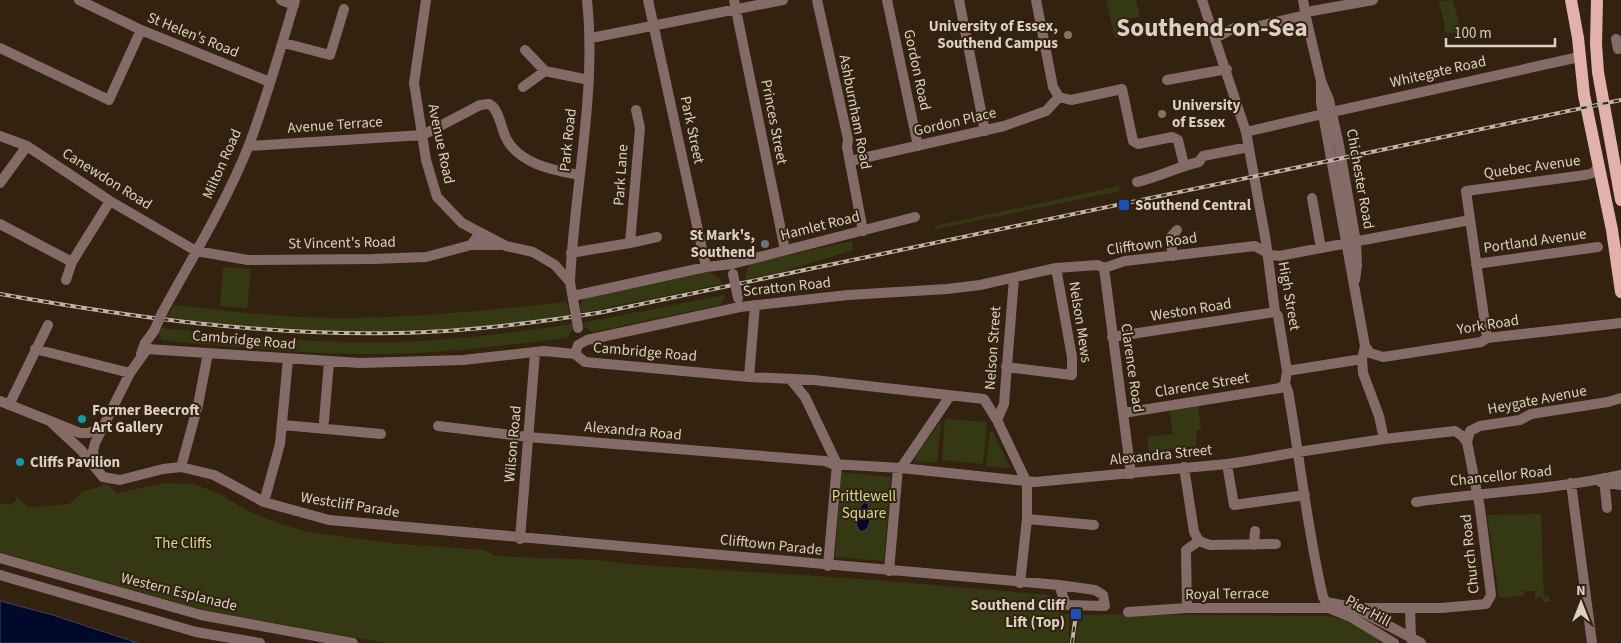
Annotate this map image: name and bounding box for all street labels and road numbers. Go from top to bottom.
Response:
street label: St Helen's Road [144,7,242,63]
street label: Gordon Road [898,28,936,112]
street label: Whitegate Road [1388,51,1488,93]
street label: Ashburnham Road [834,53,876,171]
street label: Princes Street [755,78,793,166]
street label: Park Street [675,94,709,166]
street label: Avenue Road [422,102,460,186]
street label: Gordon Place [912,102,998,142]
street label: Park Road [554,107,582,173]
street label: Avenue Terrace [287,111,383,139]
street label: Milton Road [197,126,247,202]
street label: Chichester Road [1341,127,1379,231]
street label: Canewdon Road [58,143,156,215]
street label: Park Lane [608,144,634,206]
street label: Quebec Avenue [1482,150,1582,184]
street label: Hamlet Road [778,206,862,246]
street label: Portland Avenue [1482,223,1588,259]
street label: Clifftown Road [1105,227,1199,261]
street label: St Vincent's Road [288,232,396,254]
street label: High Street [1273,260,1305,332]
street label: Scratton Road [742,272,832,302]
street label: Nelson Mews [1063,280,1097,364]
street label: Weston Road [1149,293,1233,327]
street label: Nelson Street [980,305,1006,391]
street label: York Road [1455,310,1521,340]
street label: Clarence Road [1115,322,1149,414]
street label: Cambridge Road [191,325,297,355]
street label: Cambridge Road [592,337,698,367]
street label: Clarence Street [1153,367,1251,403]
street label: Heygate Avenue [1486,380,1588,420]
street label: Wilson Road [499,405,527,483]
street label: Alexandra Road [583,416,683,446]
street label: Alexandra Street [1109,439,1213,471]
street label: Chancellor Road [1449,460,1553,492]
street label: Westcliff Parade [299,487,401,523]
street label: Church Road [1455,513,1485,595]
street label: Clifftown Parade [719,529,823,561]
street label: Western Esplanade [119,567,239,617]
street label: Royal Terrace [1185,583,1269,605]
street label: Pier Hill [1342,590,1395,632]

